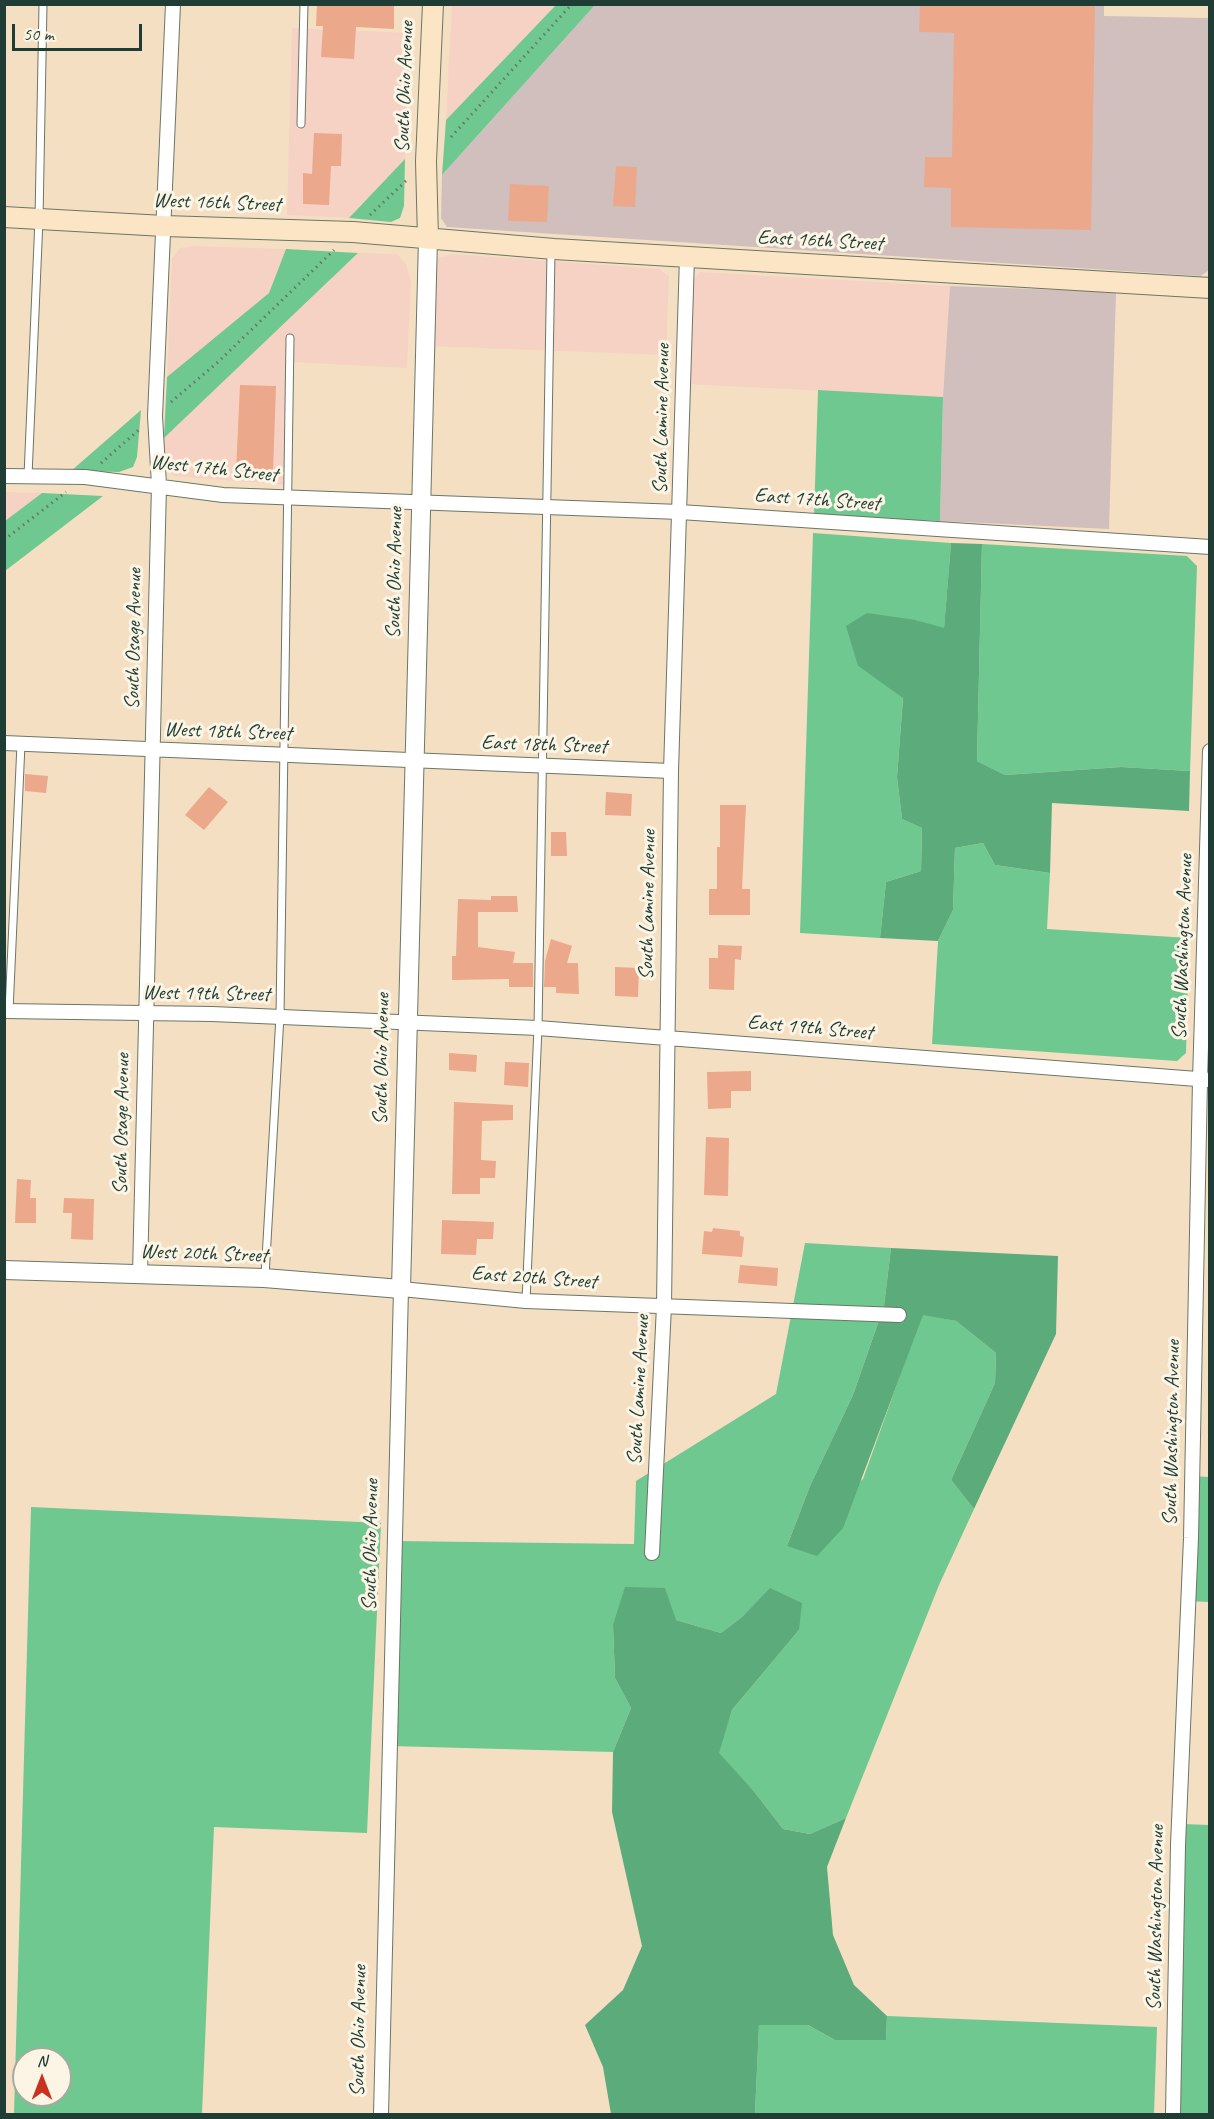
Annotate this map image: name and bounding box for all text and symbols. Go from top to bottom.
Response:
scale bar [15,12,146,50]
street label: South Ohio Avenue [390,21,420,153]
text: 50 m [23,23,54,45]
street label: West 16th Street [153,188,281,218]
street label: East 16th Street [757,225,883,257]
street label: South Lamine Avenue [648,344,676,494]
street label: West 17th Street [149,450,279,488]
street label: East 17th Street [753,483,881,517]
street label: South Ohio Avenue [381,507,409,639]
street label: South Osage Avenue [120,568,148,710]
street label: West 18th Street [164,717,292,747]
street label: East 18th Street [481,730,607,760]
street label: South Lamine Avenue [634,830,662,980]
street label: South Washington Avenue [1167,854,1199,1040]
street label: West 19th Street [142,980,270,1008]
street label: South Ohio Avenue [368,993,396,1125]
street label: East 19th Street [746,1010,874,1046]
street label: South Osage Avenue [108,1053,136,1195]
street label: West 20th Street [140,1239,268,1269]
street label: East 20th Street [470,1261,598,1295]
street label: South Lamine Avenue [622,1314,656,1466]
street label: South Washington Avenue [1158,1340,1186,1526]
street label: South Ohio Avenue [357,1479,385,1611]
street label: South Washington Avenue [1142,1825,1170,2011]
street label: South Ohio Avenue [345,1965,373,2097]
north arrow [12,2047,72,2107]
text: N [37,2051,47,2071]

